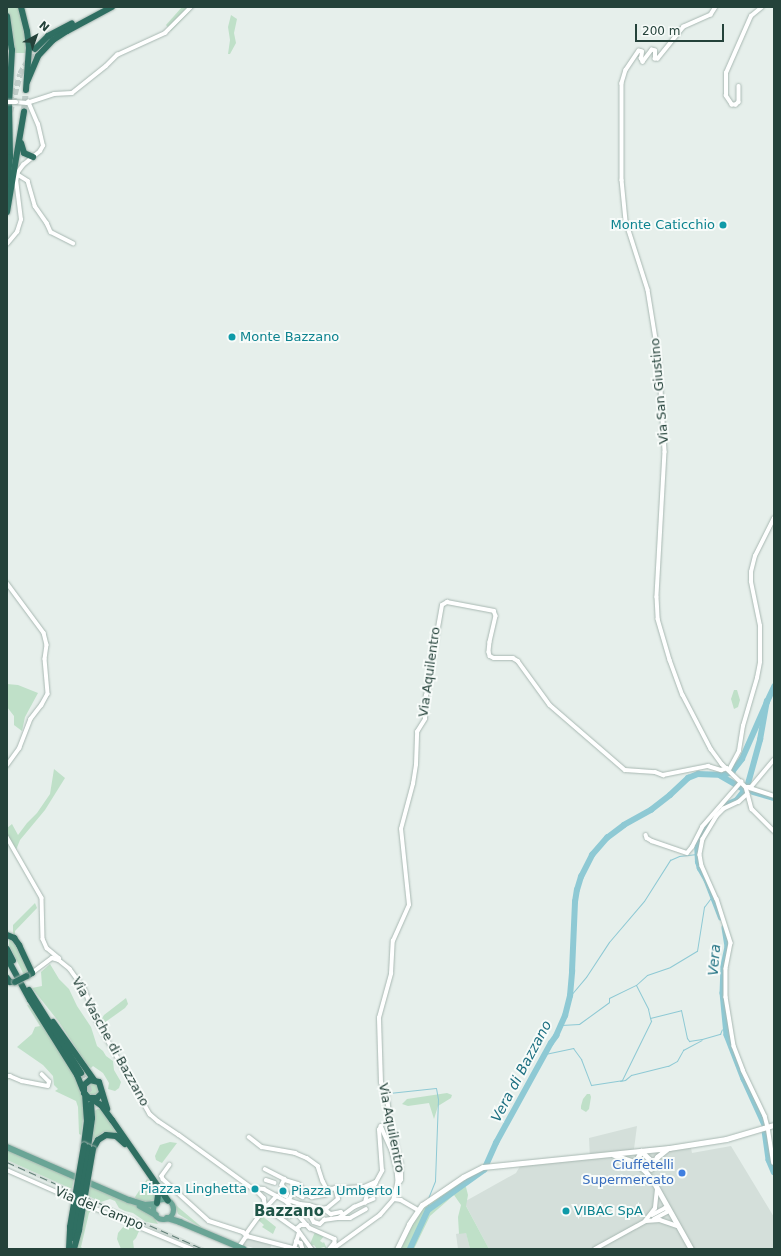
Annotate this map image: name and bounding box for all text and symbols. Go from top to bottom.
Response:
north arrow [16,16,56,56]
scale bar [637,16,726,42]
text: N [36,18,52,34]
text: 200 m [642,24,680,38]
place label: Monte Caticchio [611,217,715,233]
marker: Monte Caticchio [718,220,728,230]
place label: Monte Bazzano [240,329,339,345]
marker: Monte Bazzano [227,332,237,342]
street label: Via San Giustino [648,337,672,445]
street label: Via Aquilentro [416,626,444,718]
water label: Vera [704,943,724,977]
street label: Via Vasche di Bazzano [68,975,152,1109]
water label: Vera di Bazzano [487,1017,555,1125]
street label: Via Aquilentro [375,1082,407,1174]
place label: Ciuffetelli Supermercato [582,1158,674,1189]
marker: Ciuffetelli Supermercato [677,1168,687,1178]
place label: Piazza Linghetta [140,1181,247,1197]
place label: Piazza Umberto I [291,1183,401,1199]
street label: Via del Campo [52,1184,146,1234]
marker: Piazza Linghetta [250,1184,260,1194]
marker: Piazza Umberto I [278,1186,288,1196]
district label: Bazzano [254,1203,324,1221]
place label: VIBAC SpA [574,1203,643,1219]
marker: VIBAC SpA [561,1206,571,1216]

